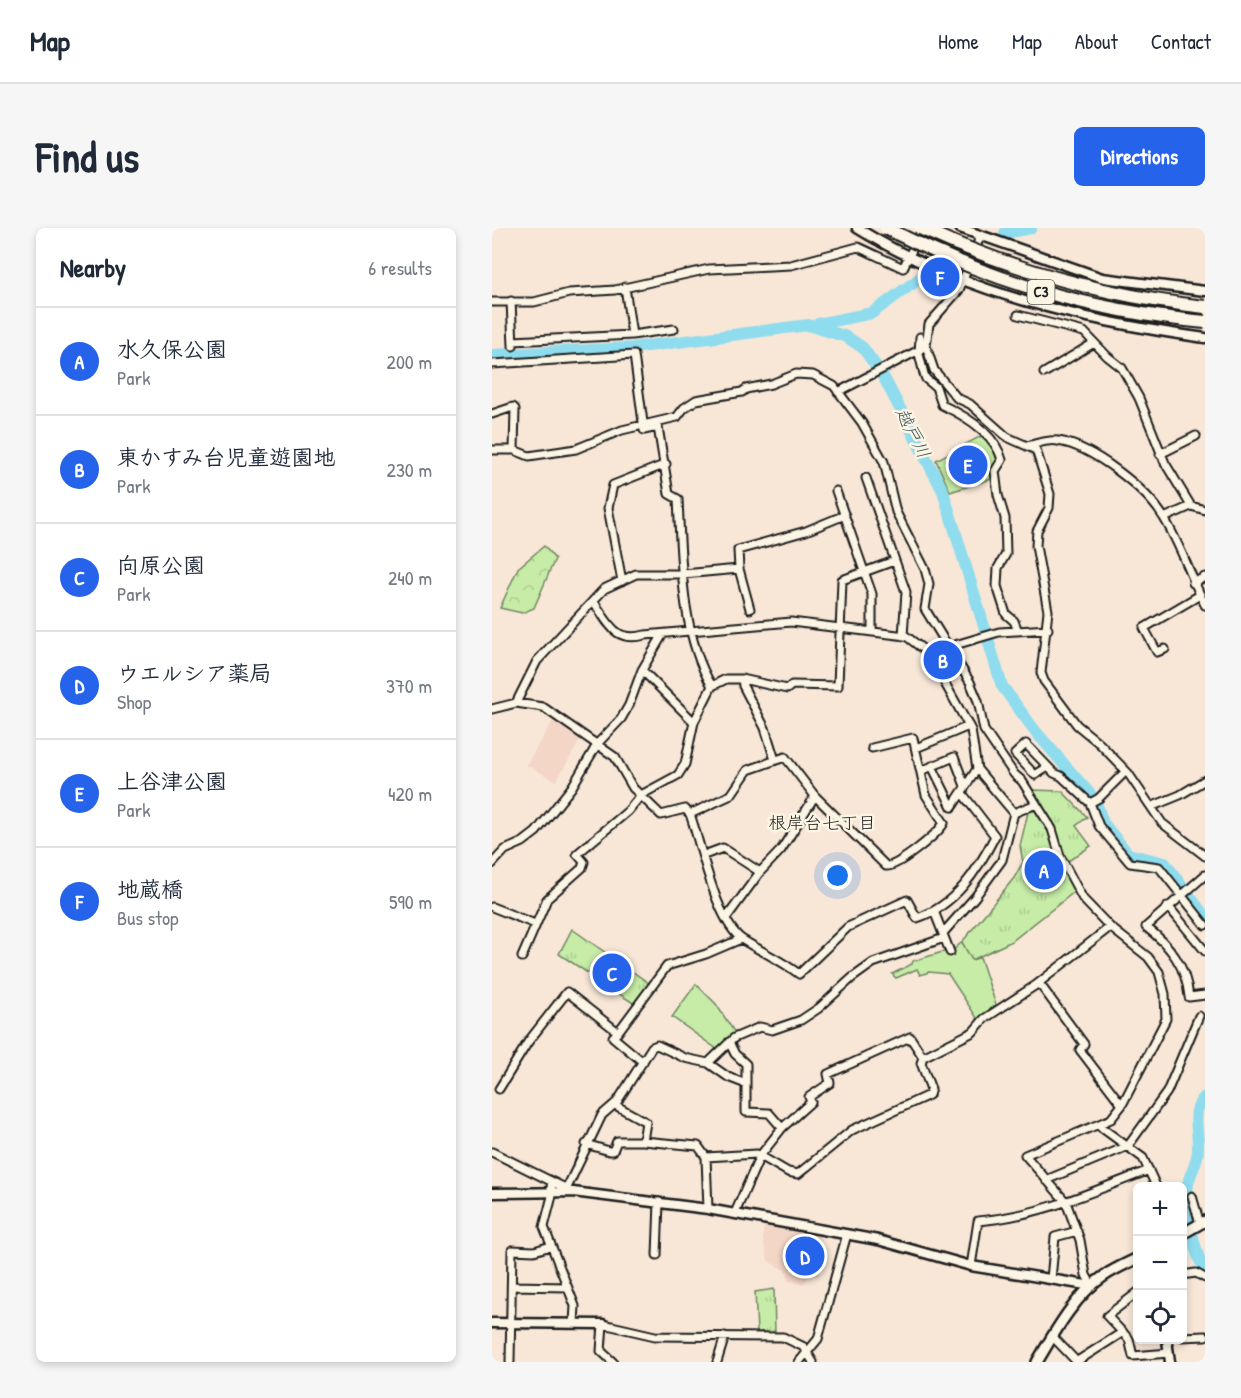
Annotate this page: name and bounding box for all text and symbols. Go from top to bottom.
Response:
text: Map [30,22,70,60]
text: Home [938,27,979,56]
text: Map [1012,27,1042,56]
text: About [1075,27,1118,56]
text: Contact [1151,27,1211,56]
button: Directions [1074,127,1205,186]
text: Find us [36,128,139,185]
text: Nearby [60,250,126,285]
text: 6 results [368,254,432,281]
pin: F [920,254,960,300]
road number: C3 [1028,280,1054,304]
text: 水久保公園 [117,334,227,364]
text: A [75,348,84,375]
text: 200 m [387,348,432,375]
text: Park [117,364,150,391]
water label: 越戸川 [890,402,937,463]
text: 東かすみ台児童遊園地 [117,442,335,472]
pin: E [948,442,988,488]
text: B [74,456,85,483]
text: 230 m [387,456,432,483]
text: Park [117,472,150,499]
text: 向原公園 [117,550,205,580]
text: C [74,564,85,591]
text: 240 m [388,564,432,591]
text: Park [117,580,150,607]
pin: B [924,638,962,682]
text: ウエルシア薬局 [117,658,271,688]
text: D [75,672,84,699]
text: 370 m [386,672,432,699]
text: Shop [117,688,151,715]
text: 上谷津公園 [117,766,227,796]
text: E [75,780,84,807]
text: 420 m [388,780,432,807]
text: Park [117,796,150,823]
district label: 根岸台七丁目 [768,810,876,835]
pin: A [1024,848,1064,892]
your location [823,861,852,890]
text: 地蔵橋 [117,874,183,904]
text: F [76,888,83,915]
text: 590 m [389,888,432,915]
text: Bus stop [117,904,179,931]
pin: C [592,950,632,996]
map controls [1133,1182,1187,1344]
button: + [1133,1182,1187,1236]
pin: D [786,1234,824,1278]
button: − [1133,1236,1187,1290]
button: locate [1133,1290,1187,1344]

